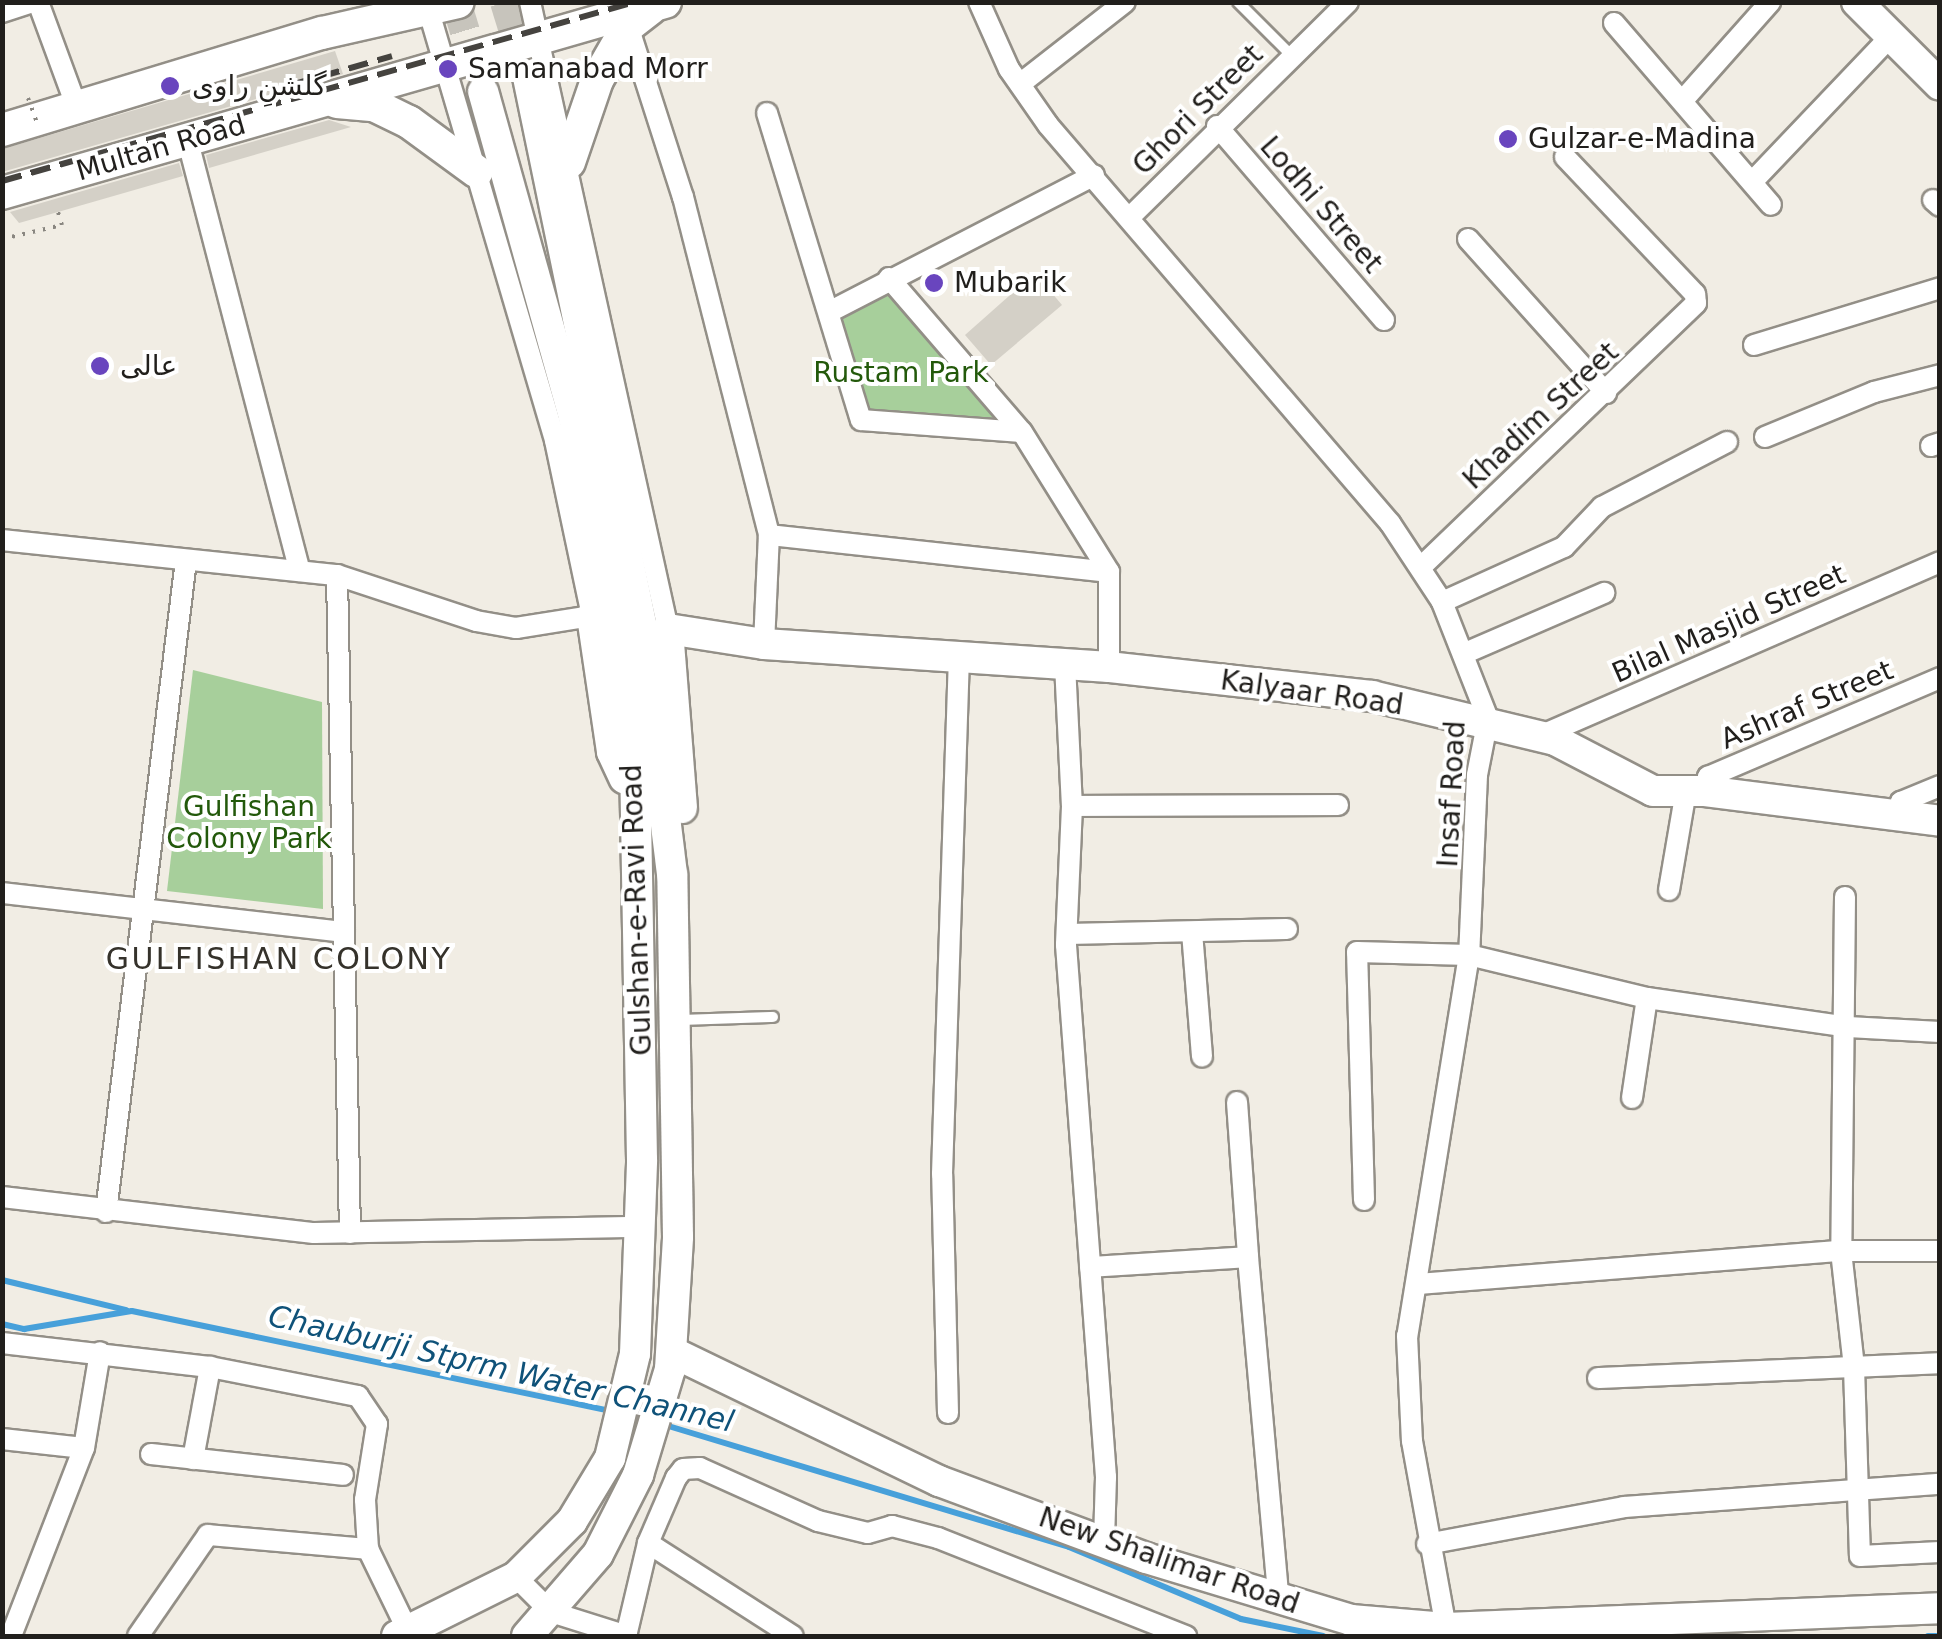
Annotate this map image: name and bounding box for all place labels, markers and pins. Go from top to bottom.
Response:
place label: Samanabad Morr [468,52,708,86]
marker: Samanabad Morr [437,58,459,80]
place label: گلشنِ راوی [192,69,327,103]
marker: گلشنِ راوی [157,73,183,99]
place label: Gulzar-e-Madina [1528,122,1756,156]
marker: Gulzar-e-Madina [1497,128,1519,150]
place label: Mubarik [954,266,1066,300]
marker: Mubarik [923,272,945,294]
place label: عالی [120,349,177,383]
marker: عالی [89,355,111,377]

